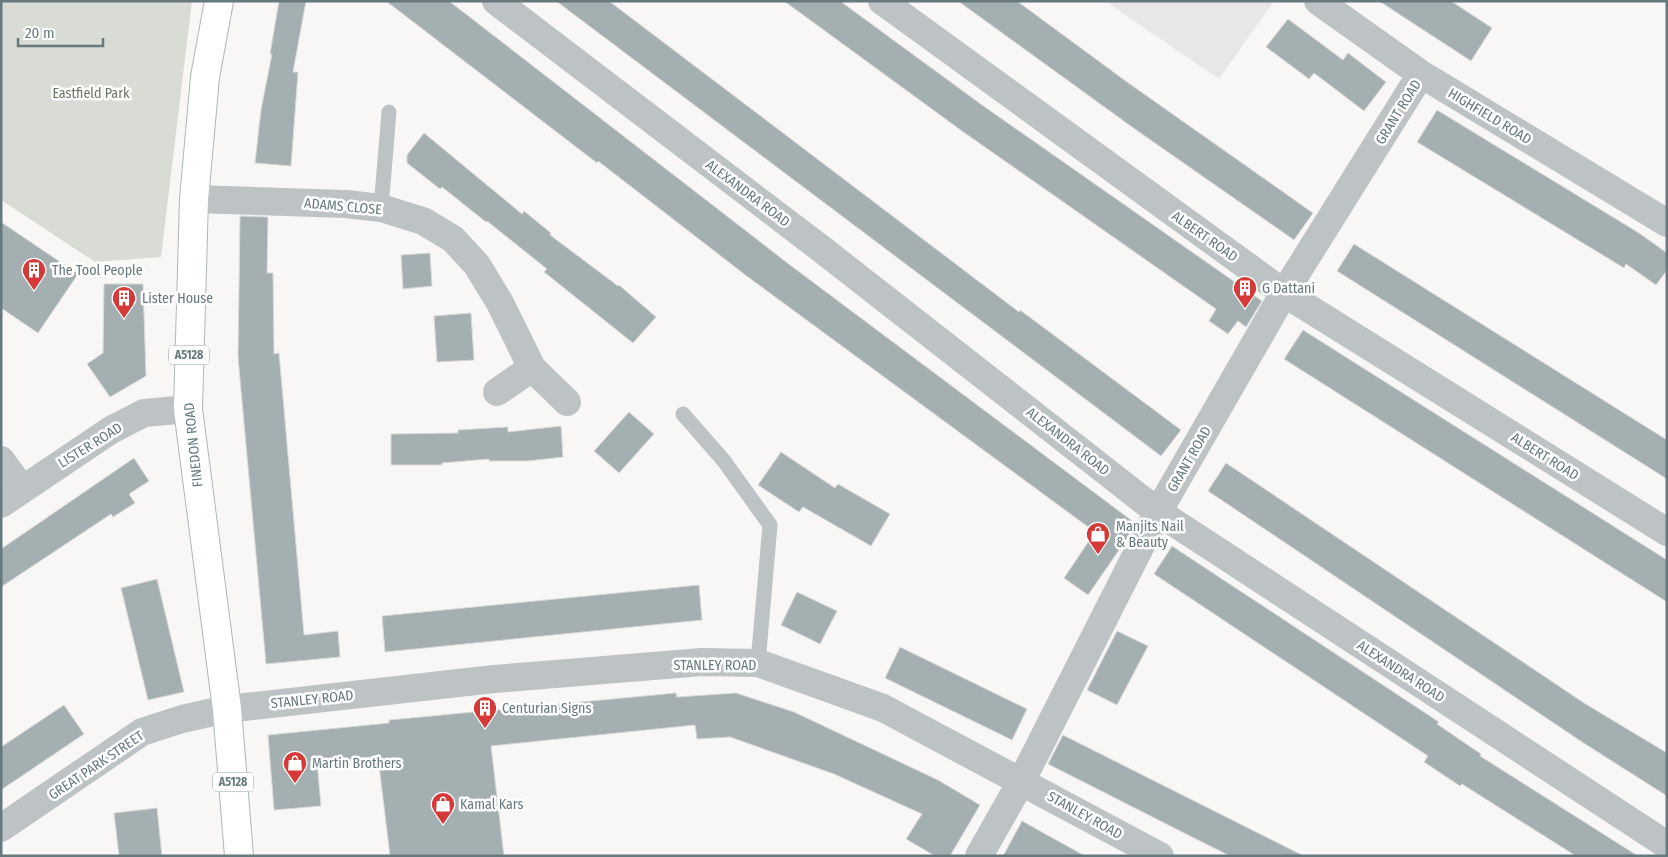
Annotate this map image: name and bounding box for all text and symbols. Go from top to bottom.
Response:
scale bar [18,15,102,47]
text: 20 m [25,24,55,42]
street label: GRANT ROAD [1372,77,1425,148]
park label: Eastfield Park [52,85,130,102]
street label: HIGHFIELD ROAD [1445,85,1535,148]
street label: ALEXANDRA ROAD [702,156,793,231]
street label: ADAMS CLOSE [304,195,383,218]
street label: ALBERT ROAD [1168,207,1241,265]
building icon: The Tool People [21,257,47,291]
place label: The Tool People [52,262,143,279]
building icon: G Dattani [1232,275,1258,309]
place label: G Dattani [1262,280,1315,297]
building icon: Lister House [111,285,137,319]
place label: Lister House [142,290,213,307]
road number: A5128 [169,346,209,364]
street label: FINEDON ROAD [181,402,206,488]
street label: ALEXANDRA ROAD [1023,404,1113,479]
street label: LISTER ROAD [55,419,125,472]
street label: GRANT ROAD [1164,423,1215,495]
street label: ALBERT ROAD [1508,429,1582,484]
place label: Manjits Nail & Beauty [1116,518,1184,551]
shop icon: Manjits Nail & Beauty [1085,521,1111,555]
street label: ALEXANDRA ROAD [1354,637,1448,706]
street label: STANLEY ROAD [674,657,756,674]
street label: STANLEY ROAD [270,687,354,712]
building icon: Centurian Signs [472,695,498,729]
place label: Centurian Signs [502,700,591,717]
street label: GREAT PARK STREET [45,727,148,804]
shop icon: Martin Brothers [282,750,308,784]
place label: Martin Brothers [312,755,402,772]
road number: A5128 [213,772,253,792]
street label: STANLEY ROAD [1044,788,1125,843]
shop icon: Kamal Kars [430,791,456,825]
place label: Kamal Kars [460,796,523,813]

